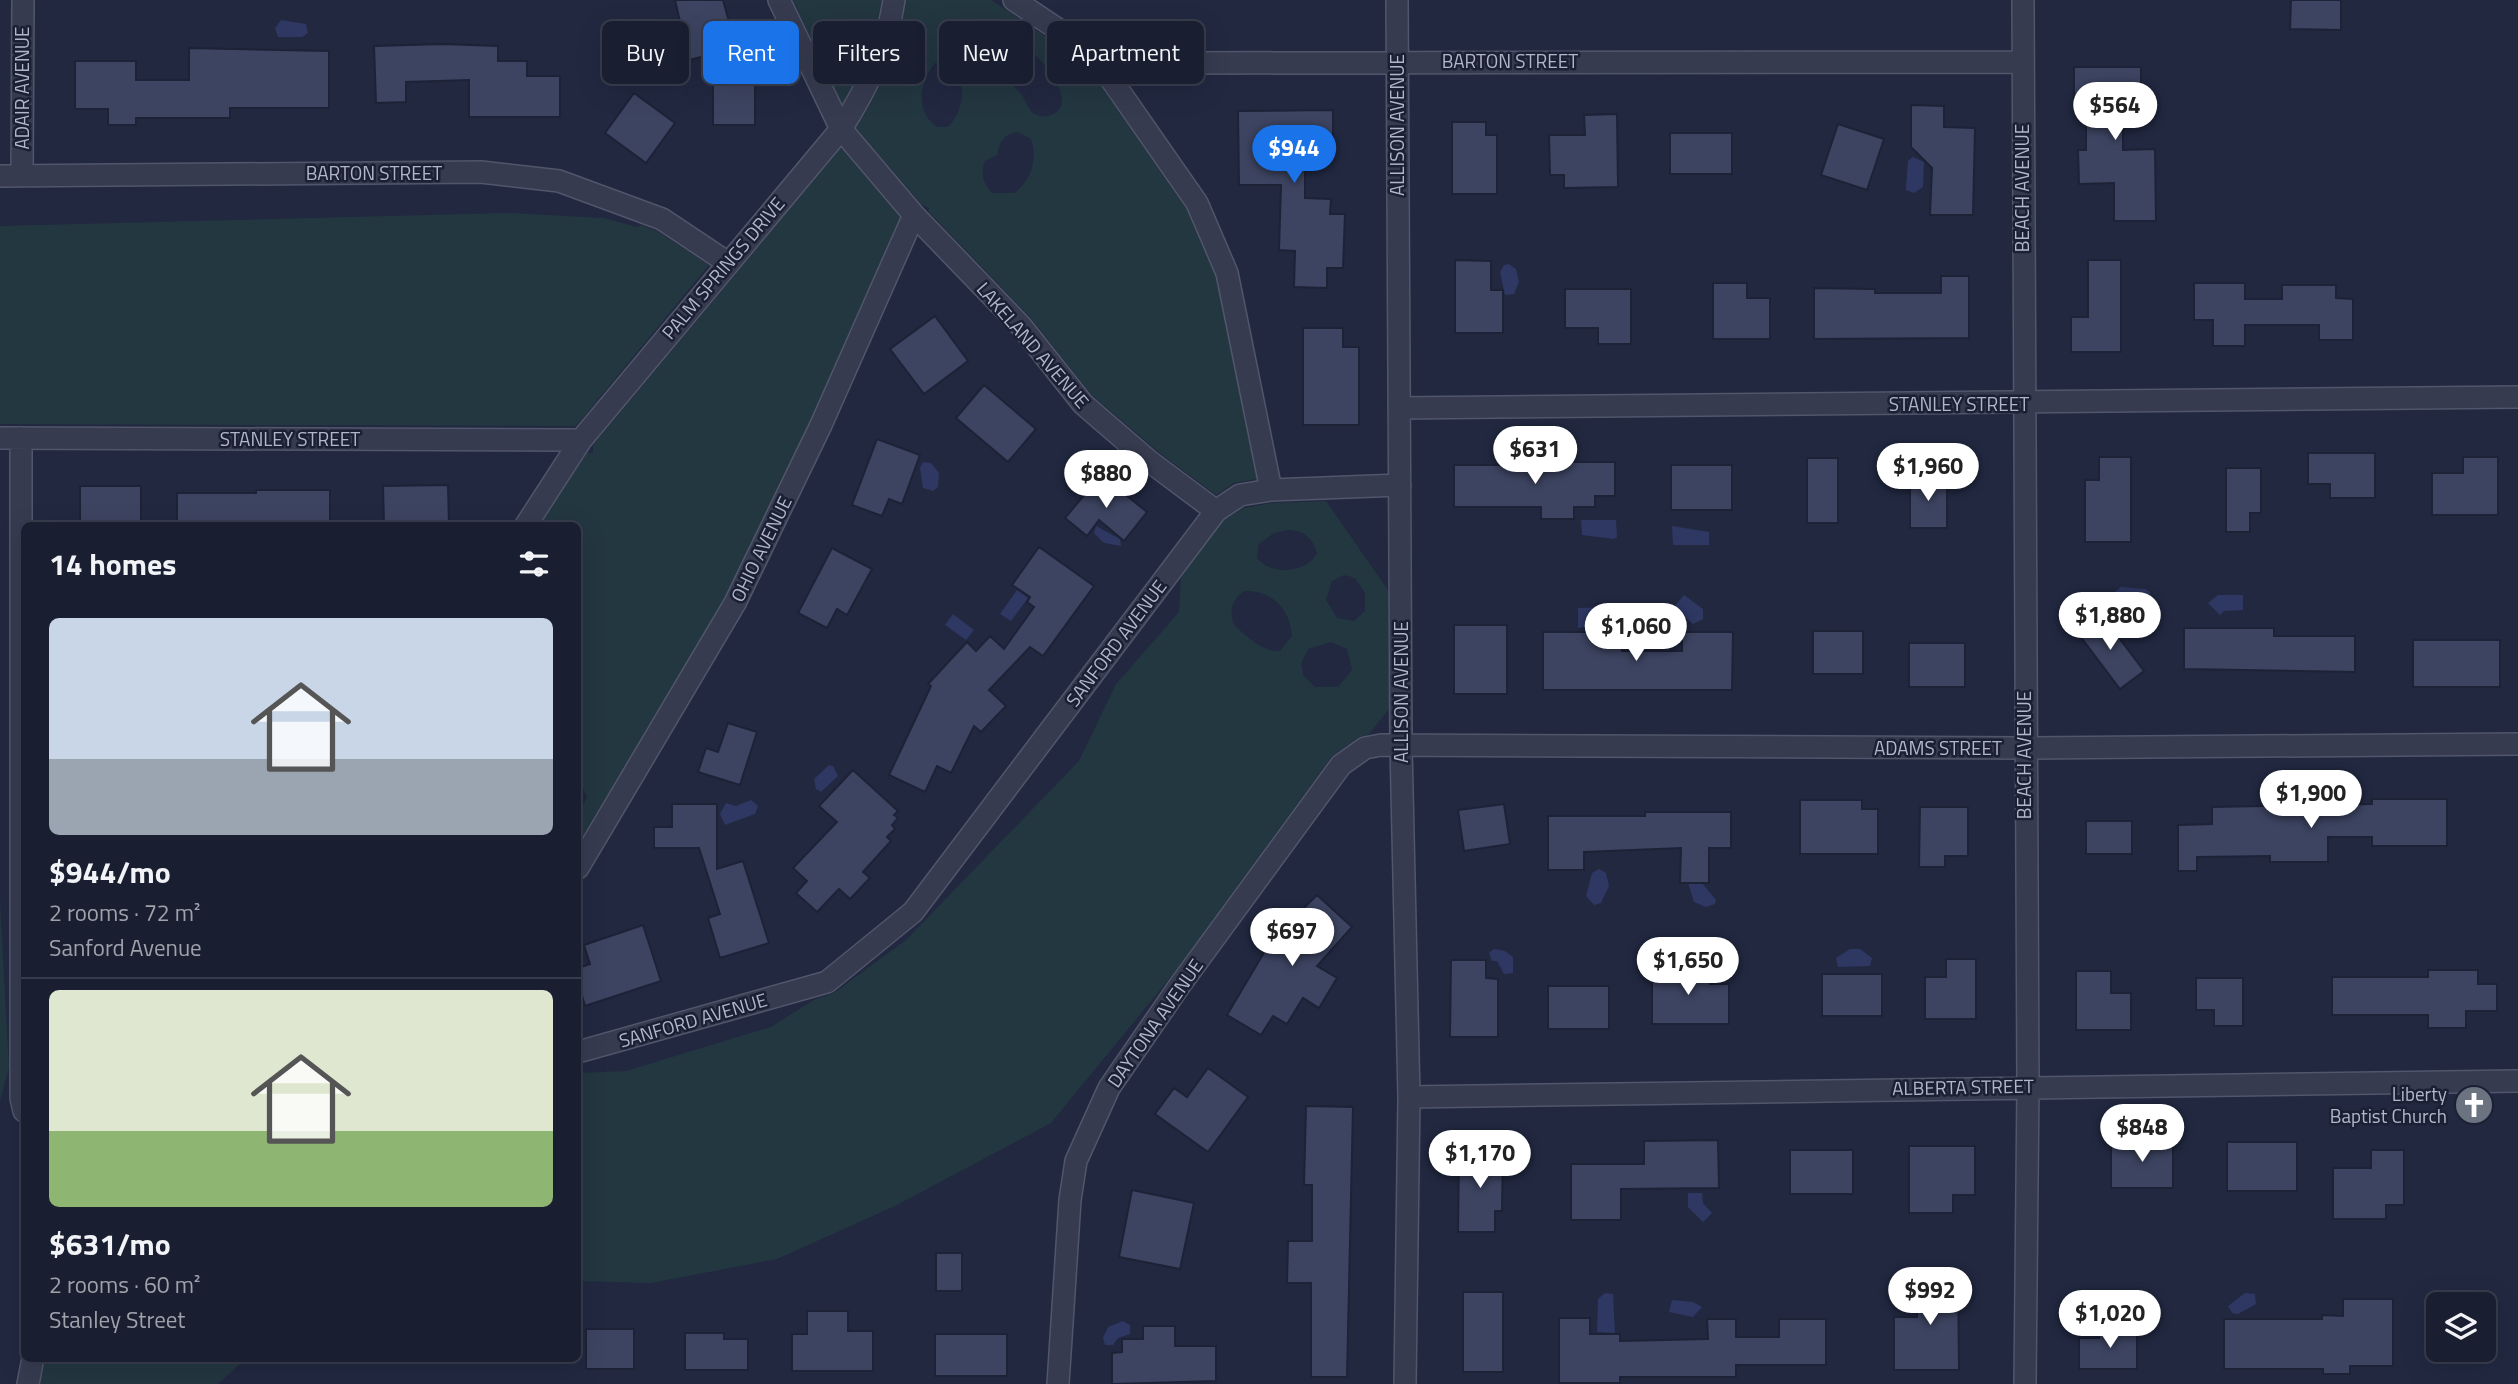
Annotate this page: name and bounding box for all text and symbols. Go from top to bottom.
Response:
chip: Buy [602,21,689,84]
chip: Rent [703,21,799,84]
chip: Filters [813,21,925,84]
chip: New [939,21,1033,84]
chip: Apartment [1047,21,1204,84]
street label: ADAIR AVENUE [7,26,36,150]
street label: BARTON STREET [1442,46,1578,75]
street label: ALLISON AVENUE [1382,54,1411,196]
pin: $564 [2074,82,2156,142]
text: $564 [2089,87,2141,122]
street label: BEACH AVENUE [2007,124,2036,252]
pin: $944 [1253,125,1335,185]
text: $944 [1268,130,1320,165]
street label: BARTON STREET [306,158,442,187]
street label: PALM SPRINGS DRIVE [654,190,791,345]
street label: LAKELAND AVENUE [970,275,1097,414]
street label: STANLEY STREET [1889,389,2029,418]
street label: STANLEY STREET [220,424,360,453]
pin: $631 [1494,426,1576,486]
text: $631 [1509,431,1561,466]
pin: $1,960 [1871,444,1985,503]
text: $1,960 [1893,448,1963,483]
pin: $880 [1065,450,1147,510]
text: $880 [1080,455,1132,490]
street label: OHIO AVENUE [722,491,799,607]
text: 14 homes [49,541,176,587]
icon: filters [515,545,553,583]
street label: SANFORD AVENUE [1058,573,1173,712]
pin: $1,880 [2053,592,2167,652]
text: $1,880 [2075,597,2145,632]
pin: $1,060 [1579,604,1693,663]
text: $1,060 [1601,608,1671,643]
street label: ALLISON AVENUE [1386,621,1415,763]
icon: home [238,664,364,790]
street label: BEACH AVENUE [2009,691,2038,819]
street label: ADAMS STREET [1874,733,2002,762]
pin: $1,900 [2254,770,2368,830]
text: $1,900 [2276,775,2346,810]
text: $944/mo [49,849,171,895]
text: 2 rooms · 72 m² [49,895,200,930]
pin: $697 [1251,908,1333,968]
text: $697 [1266,913,1318,948]
text: Sanford Avenue [49,930,202,965]
pin: $1,650 [1631,937,1745,997]
text: $1,650 [1653,942,1723,977]
street label: DAYTONA AVENUE [1099,953,1210,1093]
street label: SANFORD AVENUE [615,985,770,1055]
icon: home [238,1036,364,1162]
street label: ALBERTA STREET [1892,1071,2034,1102]
place label: Liberty Baptist Church [2330,1079,2447,1130]
church icon: Liberty Baptist Church [2453,1084,2495,1126]
pin: $848 [2101,1104,2183,1164]
text: $848 [2116,1109,2168,1144]
pin: $1,170 [1423,1130,1537,1190]
text: $1,170 [1445,1135,1515,1170]
text: $631/mo [49,1221,171,1267]
text: 2 rooms · 60 m² [49,1267,200,1302]
pin: $992 [1889,1268,1971,1327]
text: $992 [1904,1272,1956,1307]
pin: $1,020 [2053,1290,2167,1350]
map controls [2426,1292,2496,1362]
button: layers [2426,1292,2496,1362]
text: $1,020 [2075,1295,2145,1330]
text: Stanley Street [49,1302,185,1337]

